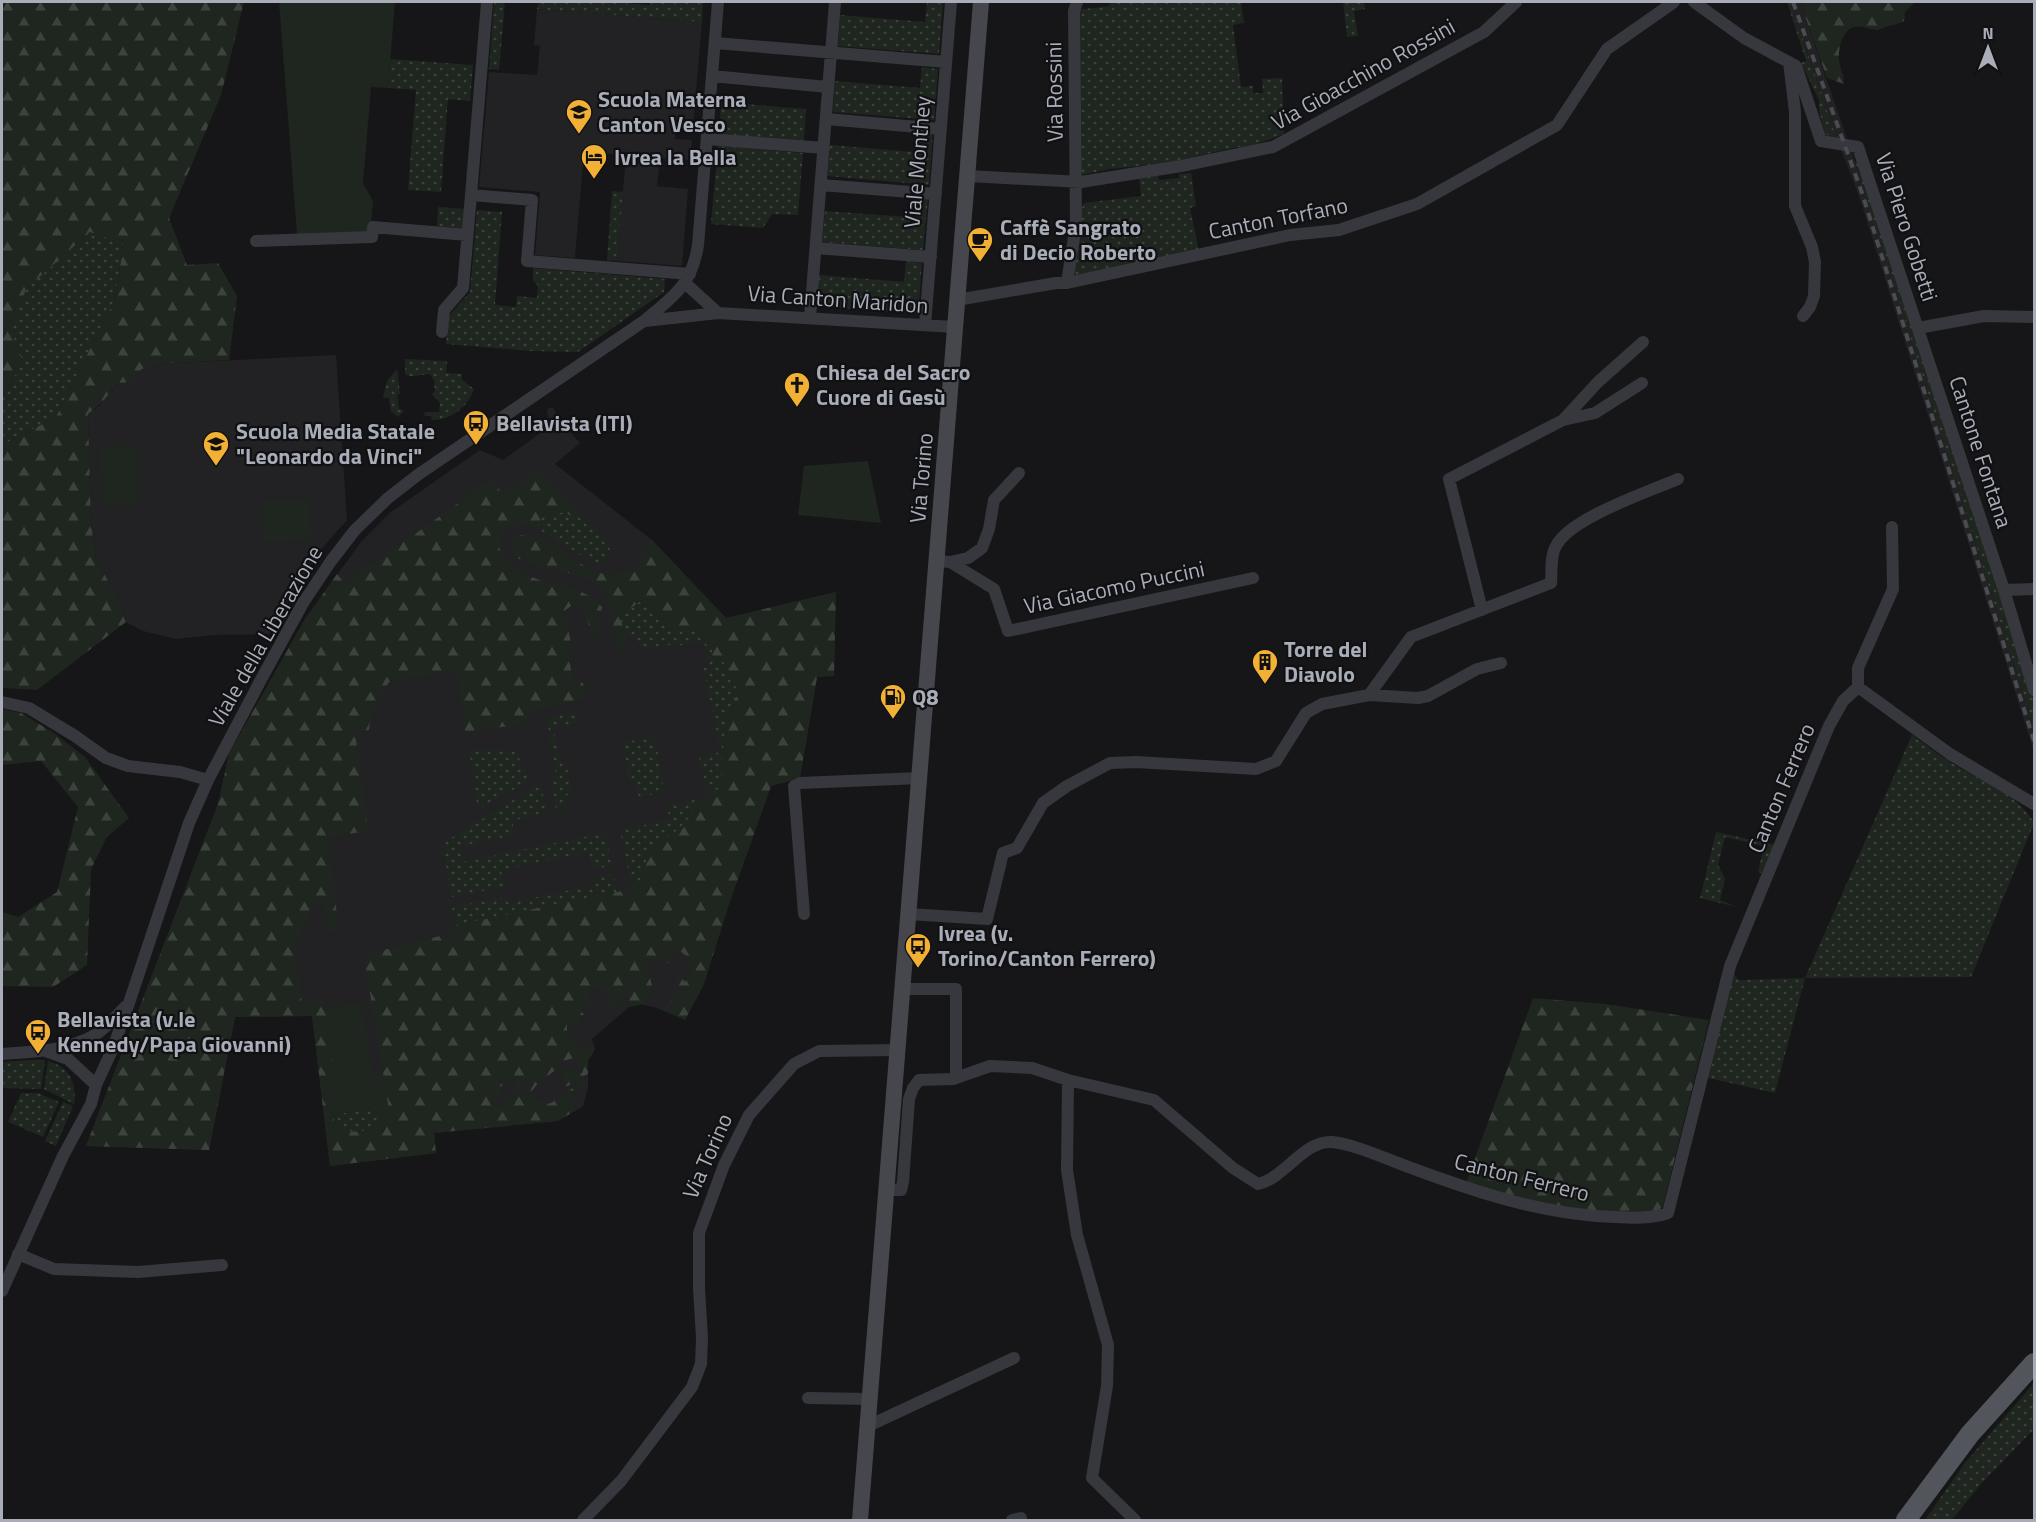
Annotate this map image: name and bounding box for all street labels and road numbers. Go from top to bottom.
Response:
street label: Via Gioacchino Rossini [1265,9,1461,139]
street label: Via Rossini [1036,42,1072,142]
street label: Viale Monthey [894,94,940,229]
street label: Via Piero Gobetti [1867,148,1947,306]
street label: Canton Torfano [1205,188,1351,248]
street label: Via Canton Maridon [746,276,930,322]
street label: Cantone Fontana [1940,372,2022,532]
street label: Via Torino [900,431,942,525]
street label: Viale della Liberazione [199,539,331,733]
street label: Via Giacomo Puccini [1020,551,1208,623]
street label: Canton Ferrero [1738,718,1824,858]
street label: Via Torino [673,1108,741,1204]
street label: Canton Ferrero [1451,1144,1593,1210]

